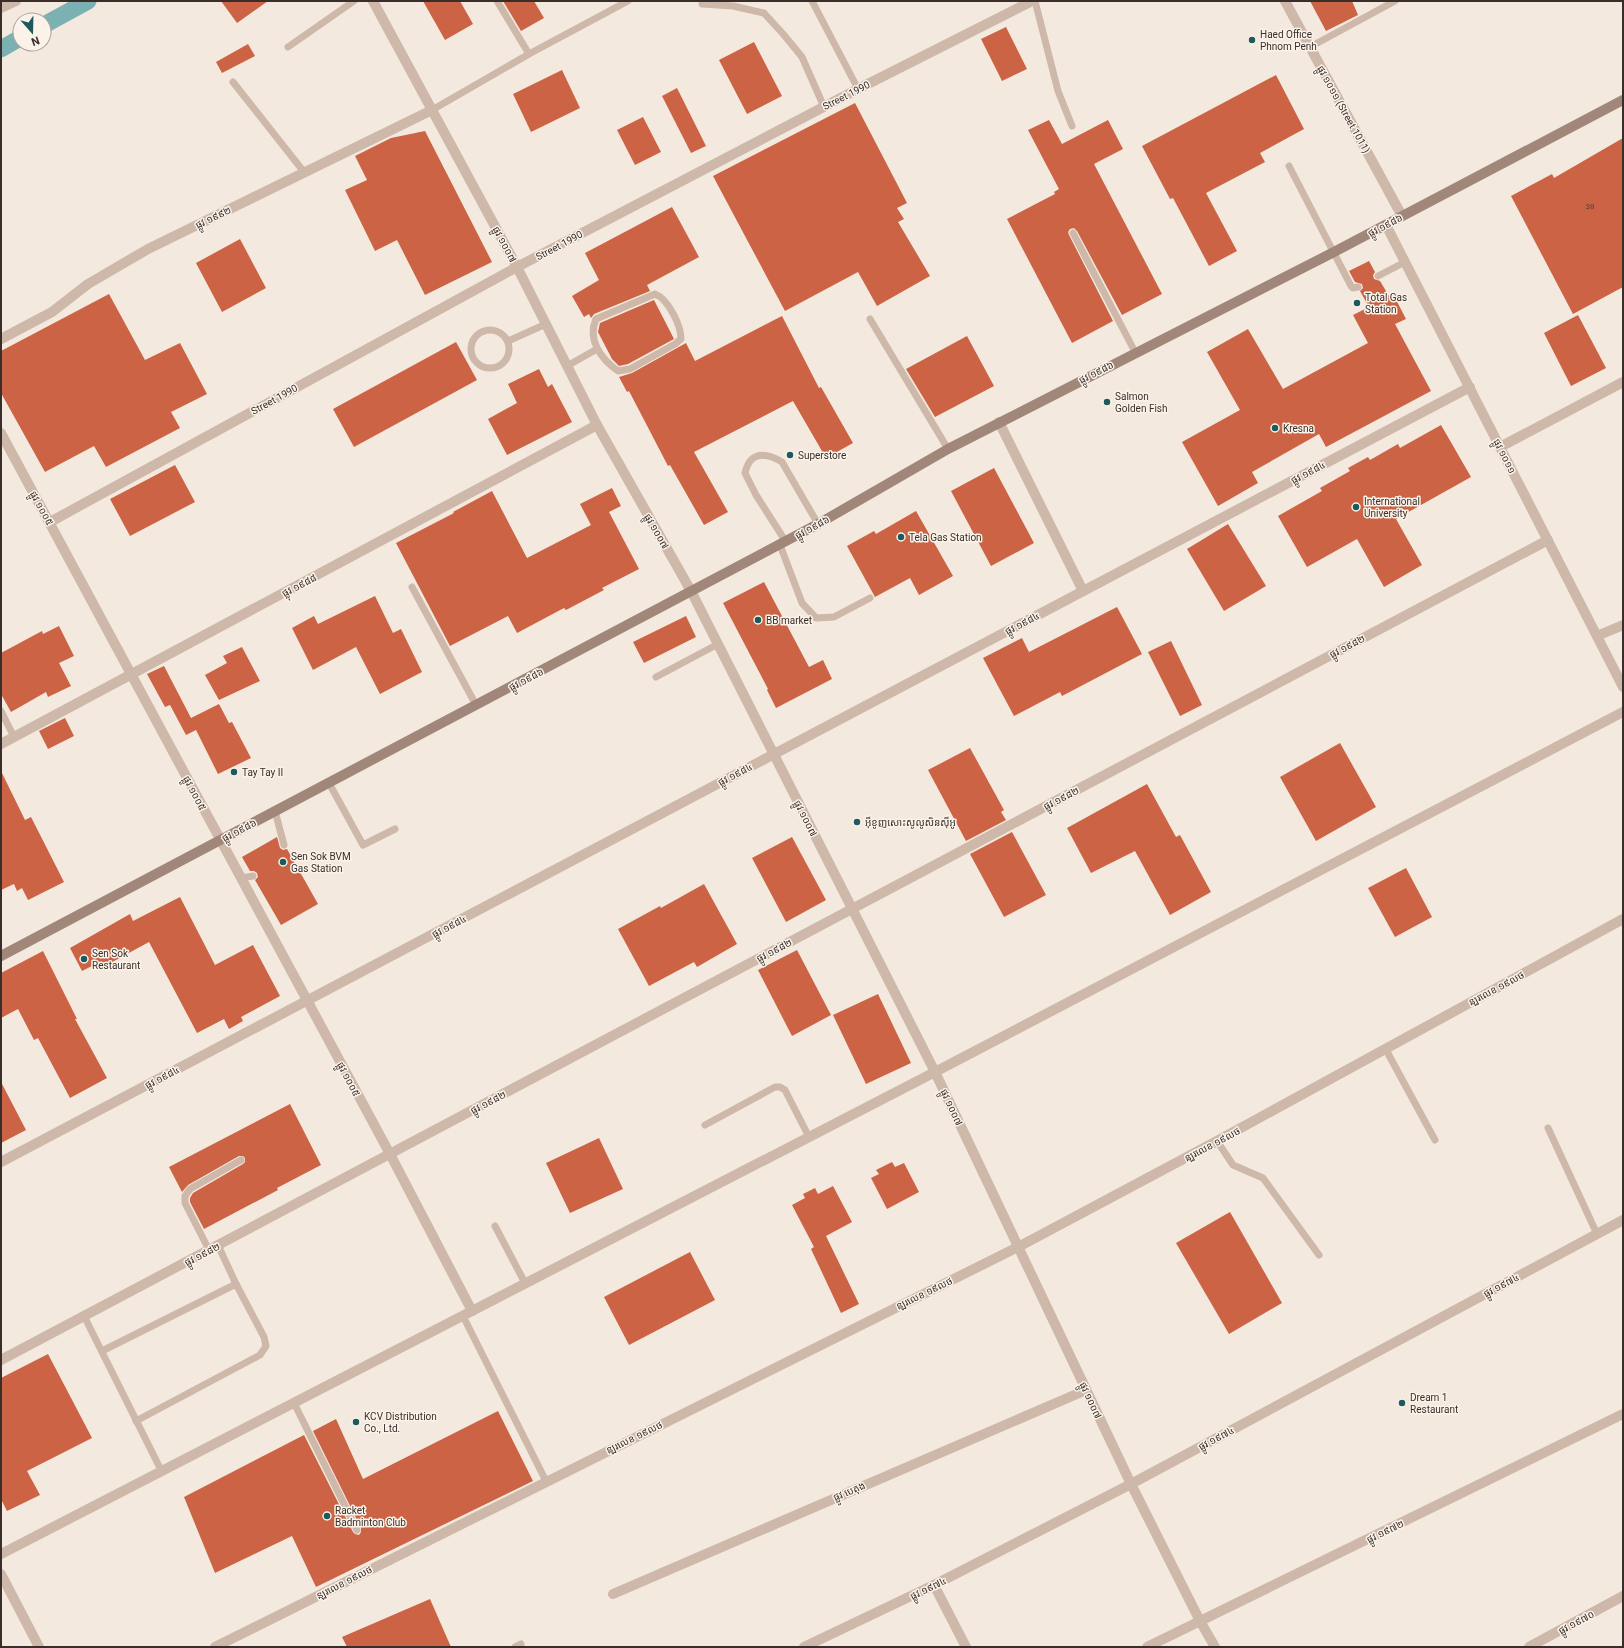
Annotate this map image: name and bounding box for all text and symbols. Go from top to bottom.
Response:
north arrow [12,12,52,52]
place label: Haed Office Phnom Penh [1260,29,1317,52]
text: N [29,33,41,48]
marker: Haed Office Phnom Penh [1247,35,1257,45]
street label: ផ្លូវ ១០១១ (Street 1011) [1311,64,1372,157]
street label: Street 1990 [821,79,872,112]
house number: 38 [1586,202,1595,211]
street label: ផ្លូវ ១៩៩២ [193,204,235,234]
street label: ផ្លូវ ១៩៨៦ [1366,212,1406,243]
street label: ផ្លូវ ១០០៧ [487,224,519,266]
street label: Street 1990 [534,228,585,262]
place label: Total Gas Station [1365,292,1407,315]
marker: Total Gas Station [1352,298,1362,308]
street label: ផ្លូវ ១៩៨៦ [1077,359,1117,389]
street label: Street 1990 [249,382,300,417]
place label: Salmon Golden Fish [1115,391,1168,414]
marker: Salmon Golden Fish [1102,397,1112,407]
marker: Kresna [1270,423,1280,433]
place label: Kresna [1283,423,1314,434]
street label: ផ្លូវ ១០១១ [1488,437,1518,477]
marker: Superstore [785,450,795,460]
place label: Superstore [798,450,846,461]
street label: ផ្លូវ ១៩៨៤ [1289,459,1329,490]
street label: ផ្លូវ ១០០៥ [24,489,55,529]
place label: International University [1364,496,1420,519]
marker: International University [1351,502,1361,512]
street label: ផ្លូវ ១០០៧ [639,512,671,553]
street label: ផ្លូវ ១៩៨៦ [793,514,833,545]
marker: Tela Gas Station [896,532,906,542]
place label: Tela Gas Station [909,532,982,543]
street label: ផ្លុវ ១៩៨៨ [280,572,320,603]
street label: ផ្លូវ ១៩៨៤ [1003,610,1043,641]
marker: BB market [753,615,763,625]
place label: BB market [766,615,812,626]
street label: ផ្លូវ ១៩៨២ [1328,633,1369,664]
street label: ផ្លូវ ១៩៨៦ [507,666,547,697]
street label: ផ្លូវ ១៩៨៤ [716,761,756,792]
marker: Tay Tay II [229,767,239,777]
place label: Tay Tay II [242,767,283,778]
street label: ផ្លូវ ១០០៥ [177,774,208,814]
street label: ផ្លូវ ១៩៨២ [1042,785,1083,816]
street label: ផ្លូវ ១០០៧ [788,798,819,840]
place label: អ៊ីខូញសោះសូលូសិនស៊ីអូ [865,816,956,829]
street label: ផ្លូវ ១៩៨៦ [220,817,260,848]
marker: អ៊ីខូញសោះសូលូសិនស៊ីអូ [852,817,862,827]
place label: Sen Sok BVM Gas Station [291,851,351,874]
marker: Sen Sok BVM Gas Station [278,857,288,867]
street label: ផ្លូវ ១៩៨៤ [430,913,470,944]
street label: ផ្លូវ ១៩៨២ [755,937,796,968]
place label: Sen Sok Restaurant [92,948,140,971]
marker: Sen Sok Restaurant [79,954,89,964]
street label: ន្ឡរលេខ ១៩លថ [1467,969,1526,1009]
street label: ផ្លូវ ១០០៥ [331,1060,362,1100]
street label: ផ្លូវ ១៩៨៤ [143,1064,183,1095]
street label: ផ្លូវ ១០០៧ [935,1087,965,1129]
street label: ផ្លូវ ១៩៨២ [469,1089,510,1120]
street label: ន្ឡរលេខ ១៩លថ [1183,1125,1242,1165]
street label: ផ្លូវ ១៩៨២ [183,1241,224,1272]
street label: ផ្លូវ ១៩៧៤ [1481,1271,1523,1303]
street label: ន្ឡរលេខ ១៩លថ [894,1275,955,1313]
street label: ផ្លូវ ១០០៧ [1074,1380,1104,1422]
place label: Dream 1 Restaurant [1410,1392,1458,1415]
marker: Dream 1 Restaurant [1397,1398,1407,1408]
place label: KCV Distribution Co., Ltd. [364,1411,437,1434]
marker: KCV Distribution Co., Ltd. [351,1417,361,1427]
street label: ន្ឡរលេខ ១៩លថ [604,1419,665,1457]
street label: ផ្លូវ ១៩៧៤ [1196,1424,1238,1456]
street label: ផ្លូវ បេតុង [831,1480,869,1507]
place label: Racket Badminton Club [335,1505,406,1528]
marker: Racket Badminton Club [322,1511,332,1521]
street label: ផ្លូវ ១៩៧២ [1365,1518,1407,1549]
street label: ន្ឡរលេខ ១៩លថ [314,1564,375,1602]
street label: ផ្លូវ ១៩៧៤ [908,1575,950,1605]
street label: ផ្លូវ ១៩៧០ [1556,1608,1598,1640]

